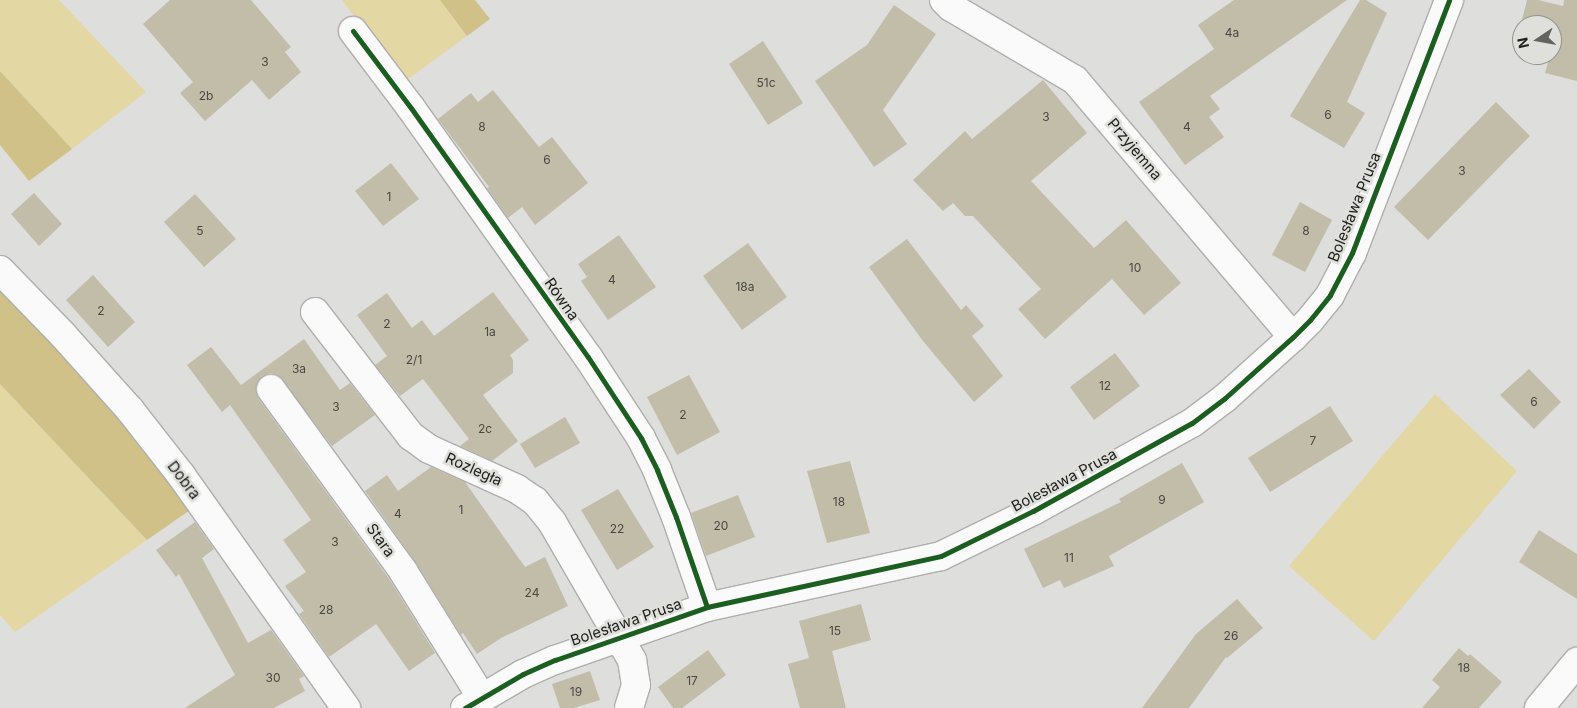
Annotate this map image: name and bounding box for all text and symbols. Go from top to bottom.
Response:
north arrow [1512,15,1562,65]
house number: 4a [1225,26,1239,40]
text: N [1513,36,1532,50]
house number: 3 [261,55,269,69]
house number: 51c [756,76,776,90]
house number: 2b [199,89,213,103]
house number: 6 [1324,108,1332,122]
house number: 3 [1042,110,1050,124]
street label: Przyjemna [1104,115,1166,183]
house number: 8 [478,120,486,134]
house number: 4 [1183,120,1191,134]
street label: Bolesława Prusa [1324,150,1384,264]
house number: 6 [543,153,551,167]
house number: 3 [1458,164,1466,178]
house number: 1 [387,190,391,204]
house number: 5 [196,224,204,238]
house number: 8 [1302,224,1310,238]
house number: 10 [1129,261,1141,275]
house number: 4 [608,273,616,287]
street label: Równa [541,274,583,324]
house number: 18a [735,280,755,294]
house number: 2 [97,304,105,318]
house number: 2 [383,317,391,331]
house number: 1a [484,325,496,339]
house number: 2/1 [406,353,422,367]
house number: 3a [292,362,306,376]
house number: 12 [1099,379,1111,393]
house number: 6 [1530,395,1538,409]
house number: 3 [332,400,340,414]
house number: 2 [679,408,687,422]
house number: 2c [478,422,492,436]
house number: 7 [1310,434,1316,448]
street label: Bolesława Prusa [1008,445,1120,515]
street label: Rozległa [443,449,505,489]
street label: Dobra [164,457,204,503]
house number: 9 [1158,493,1166,507]
house number: 18 [833,495,845,509]
house number: 1 [459,503,463,517]
house number: 4 [394,507,402,521]
house number: 20 [714,519,728,533]
street label: Stara [363,520,399,560]
house number: 22 [610,522,624,536]
house number: 3 [331,535,339,549]
house number: 11 [1064,551,1074,565]
house number: 24 [525,586,539,600]
street label: Bolesława Prusa [568,595,684,649]
house number: 28 [319,603,333,617]
house number: 15 [829,624,841,638]
house number: 26 [1224,629,1238,643]
house number: 18 [1458,661,1470,675]
house number: 30 [266,671,280,685]
house number: 17 [686,674,698,688]
house number: 19 [570,685,582,699]

